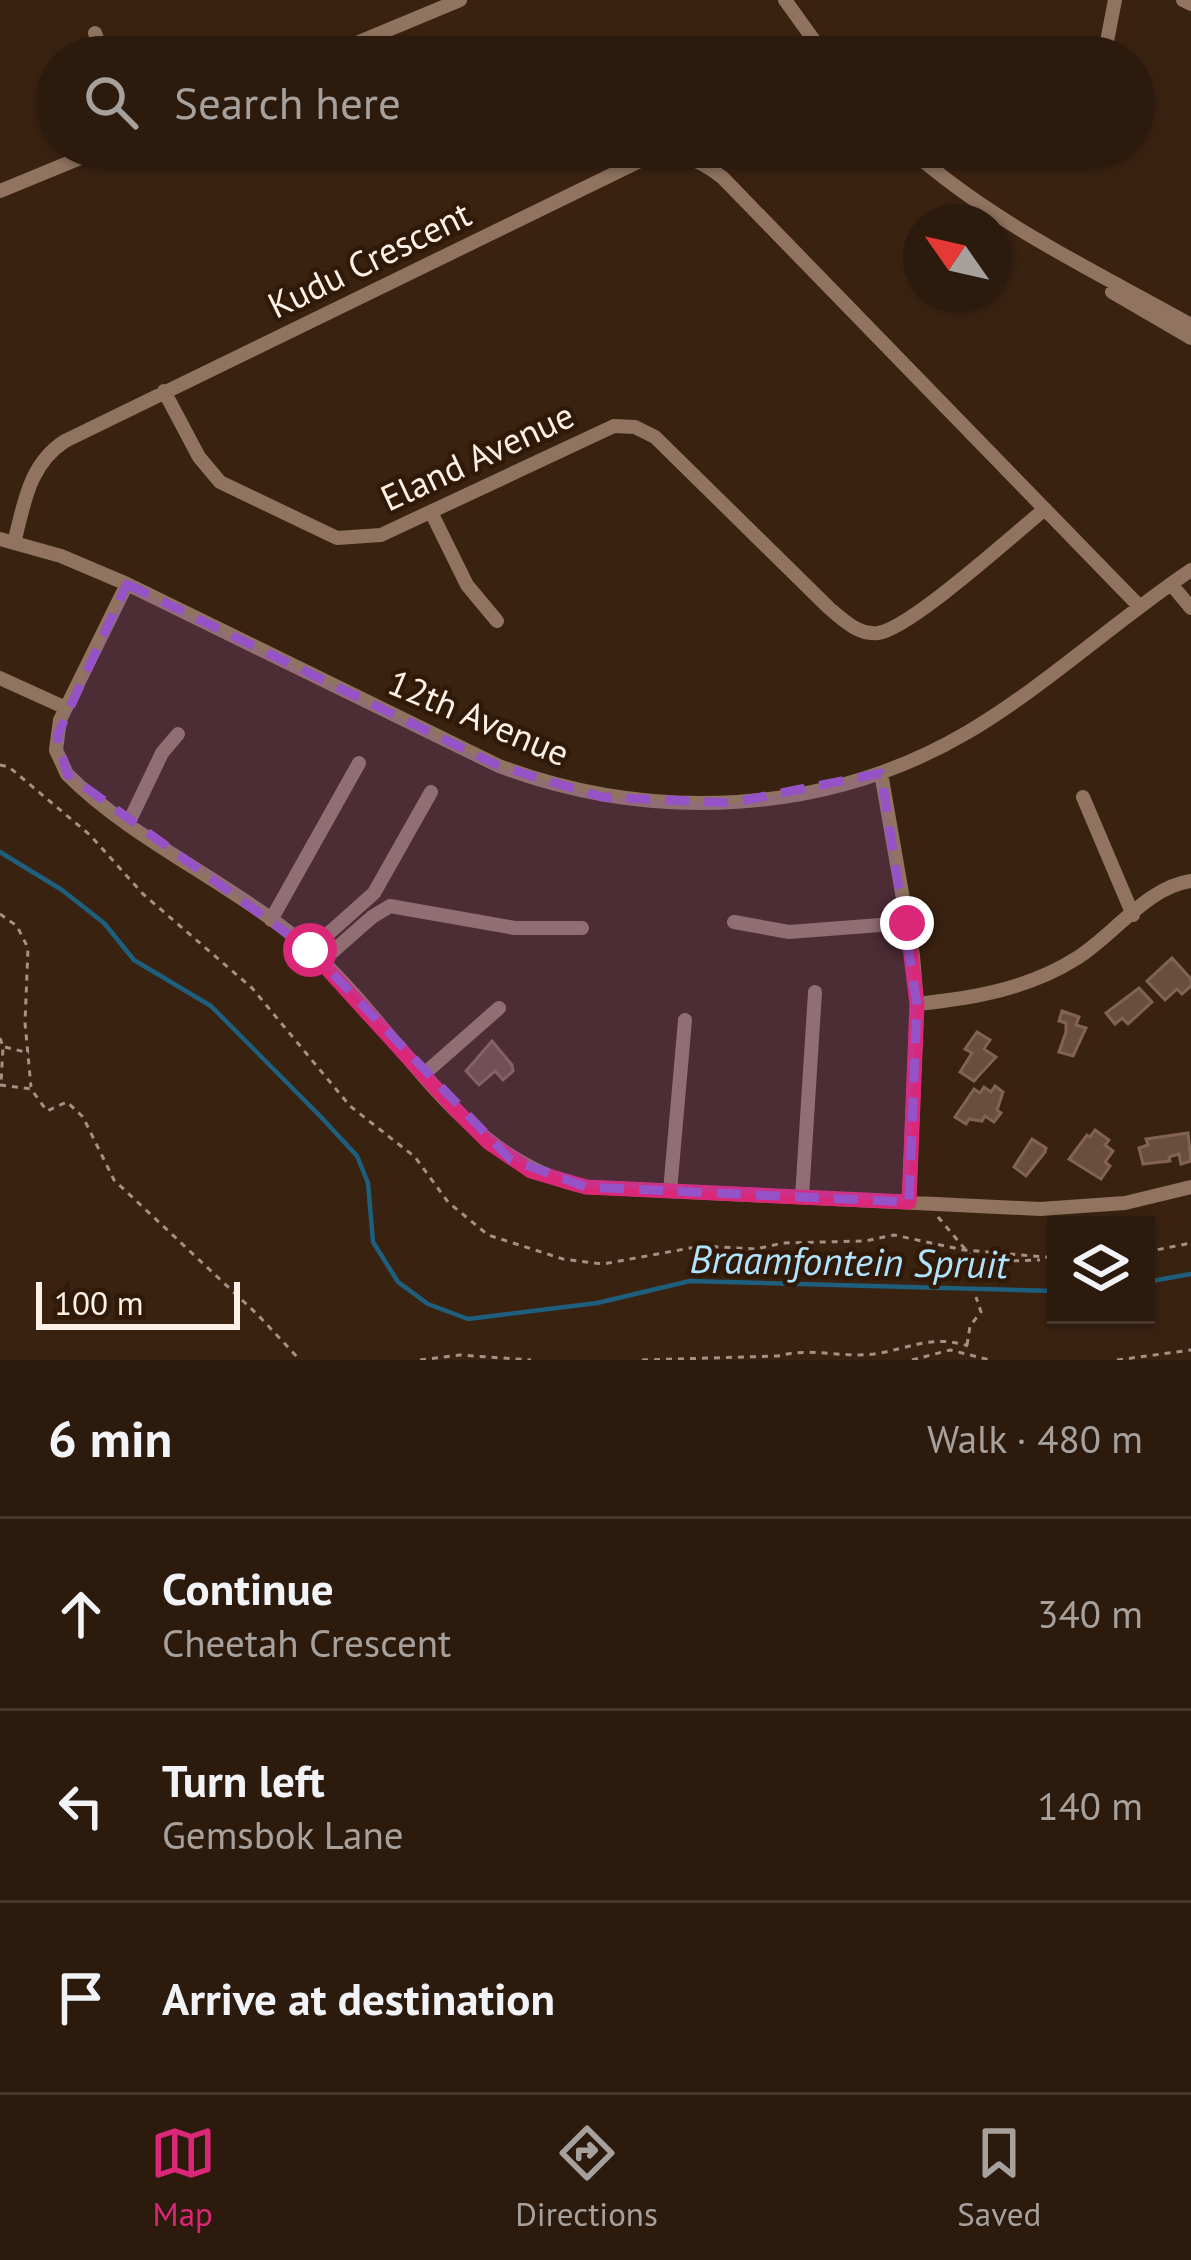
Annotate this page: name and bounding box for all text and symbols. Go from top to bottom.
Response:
search box [36,36,1155,168]
icon: search [78,69,144,135]
text: Search here [174,73,401,131]
street label: Kudu Crescent [260,190,478,328]
north arrow [903,204,1011,312]
street label: Eland Avenue [373,391,581,521]
street label: 12th Avenue [381,658,577,776]
route end [880,896,934,950]
route start [283,923,337,977]
map controls [1047,1216,1155,1324]
button: layers [1047,1216,1155,1324]
water label: Braamfontein Spruit [689,1233,1010,1289]
scale bar [36,1276,240,1329]
text: 100 m [54,1281,144,1324]
text: 6 min [48,1405,172,1471]
text: Walk · 480 m [927,1413,1143,1464]
text: Continue [162,1559,334,1617]
icon: ahead [48,1581,114,1647]
text: 340 m [1037,1588,1143,1639]
text: Cheetah Crescent [162,1617,451,1668]
text: Turn left [162,1751,325,1809]
icon: left [48,1773,114,1839]
text: 140 m [1037,1780,1143,1831]
text: Gemsbok Lane [162,1809,404,1860]
icon: arrive [48,1965,114,2031]
text: Arrive at destination [162,1969,555,2027]
tab: Map [150,2120,216,2235]
tab: Directions [515,2120,658,2235]
tab: Saved [957,2120,1041,2235]

